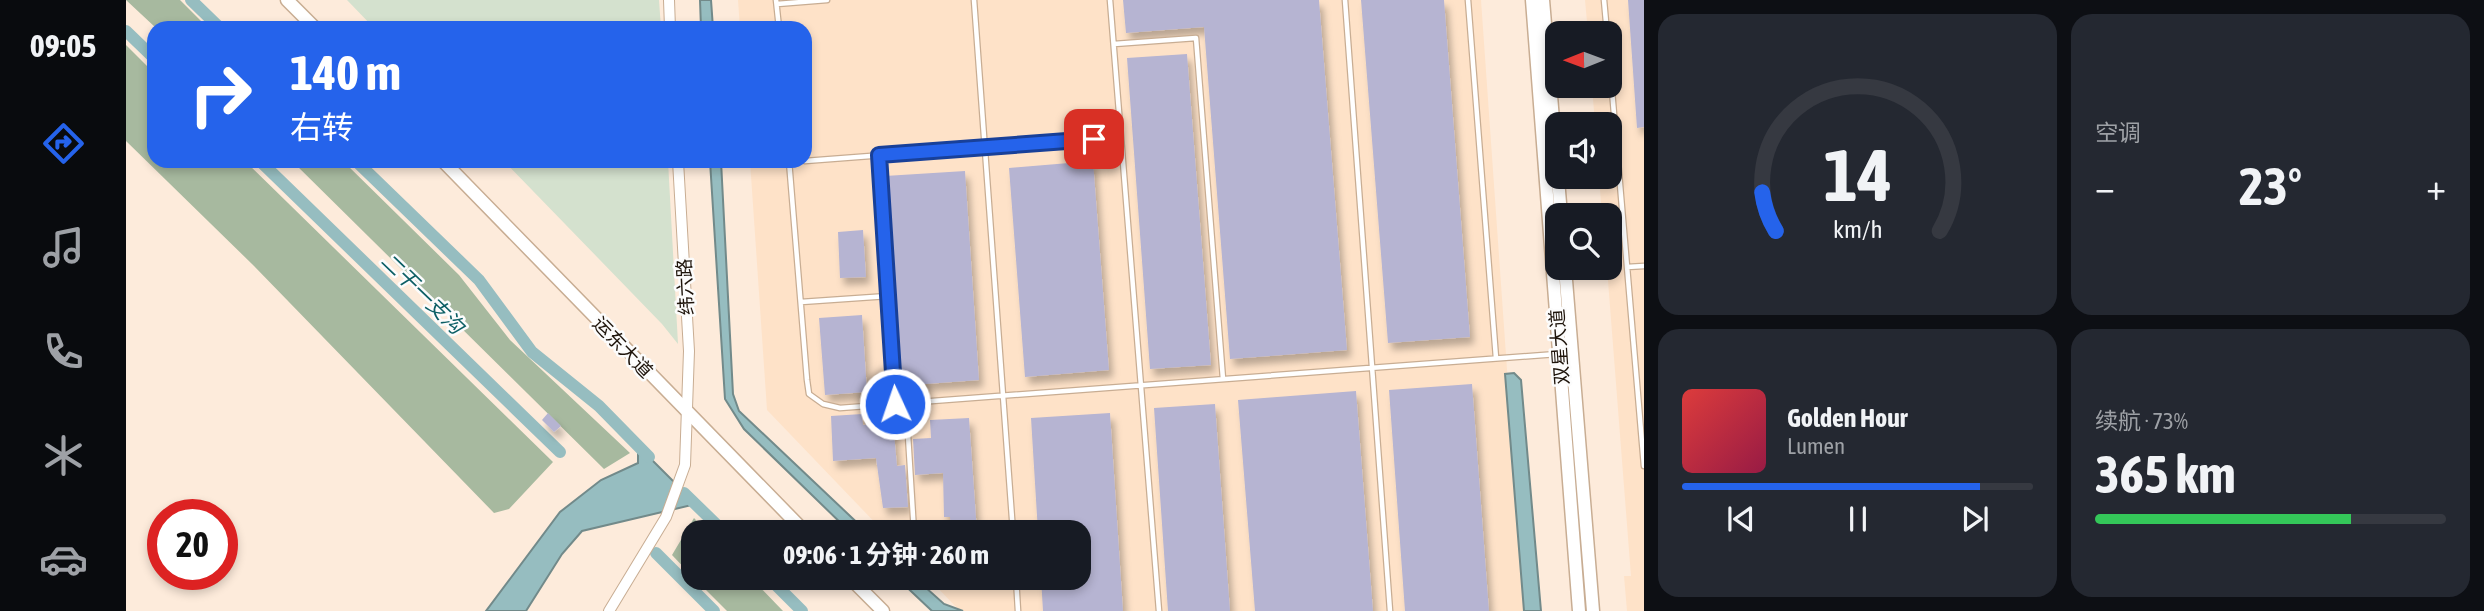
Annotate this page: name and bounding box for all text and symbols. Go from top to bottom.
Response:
north arrow [1545,21,1622,98]
map controls [1545,21,1622,280]
text: 09:05 [30,27,96,64]
text: 140 m [290,44,401,100]
icon: right [175,49,266,140]
text: 右转 [290,109,354,146]
pin [1064,109,1124,169]
button: sound [1545,112,1622,189]
icon: directions [39,119,88,168]
icon: arrive [1075,120,1113,158]
text: 空调 [2095,120,2141,146]
text: 14 [1823,133,1892,216]
text: 23° [2239,156,2302,216]
text: − [2095,165,2115,208]
text: + [2426,165,2446,208]
button: search [1545,203,1622,280]
text: km/h [1833,214,1882,242]
icon: music [39,223,88,272]
water label: 二干一支沟 [377,248,471,339]
street label: 纬六路 [673,258,697,316]
street label: 双星大道 [1545,308,1573,386]
street label: 运东大道 [589,312,657,382]
icon: phone [39,327,88,376]
position arrow [858,367,932,441]
text: Golden Hour [1787,403,1907,433]
text: 续航 · 73% [2095,408,2188,434]
icon: climate [39,431,88,480]
text: Lumen [1787,433,1845,459]
text: 365 km [2095,444,2236,504]
speed limit sign: 20 [147,499,238,590]
icon: previous [1722,500,1760,538]
icon: pause [1839,500,1877,538]
icon: next [1956,500,1994,538]
icon: car [39,535,88,584]
text: 09:06 · 1 分钟 · 260 m [783,540,989,570]

